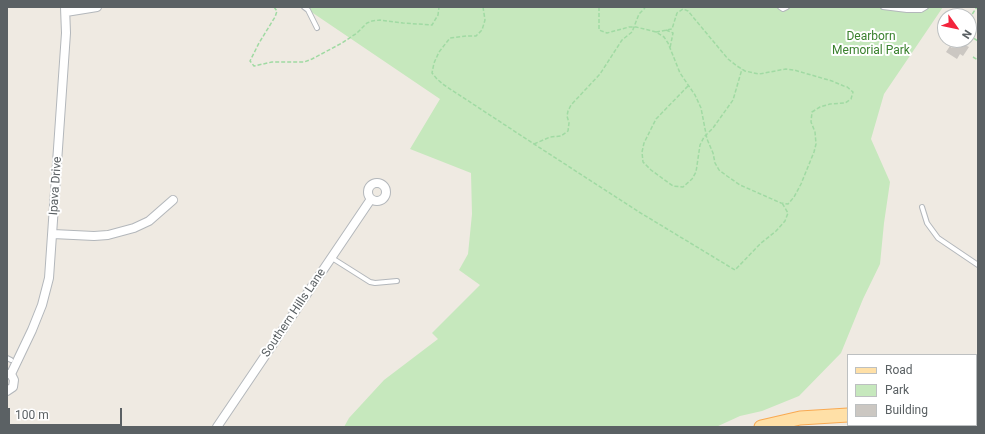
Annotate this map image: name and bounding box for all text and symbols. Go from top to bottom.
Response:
north arrow [937,8,977,48]
text: N [959,27,974,41]
park label: Dearborn Memorial Park [832,30,910,58]
street label: Ipava Drive [47,156,65,216]
street label: Southern Hills Lane [259,266,329,360]
legend [847,354,977,426]
text: Road [885,363,913,377]
text: Park [885,383,909,397]
scale bar [10,400,124,426]
text: Building [885,403,928,417]
text: 100 m [15,408,49,422]

